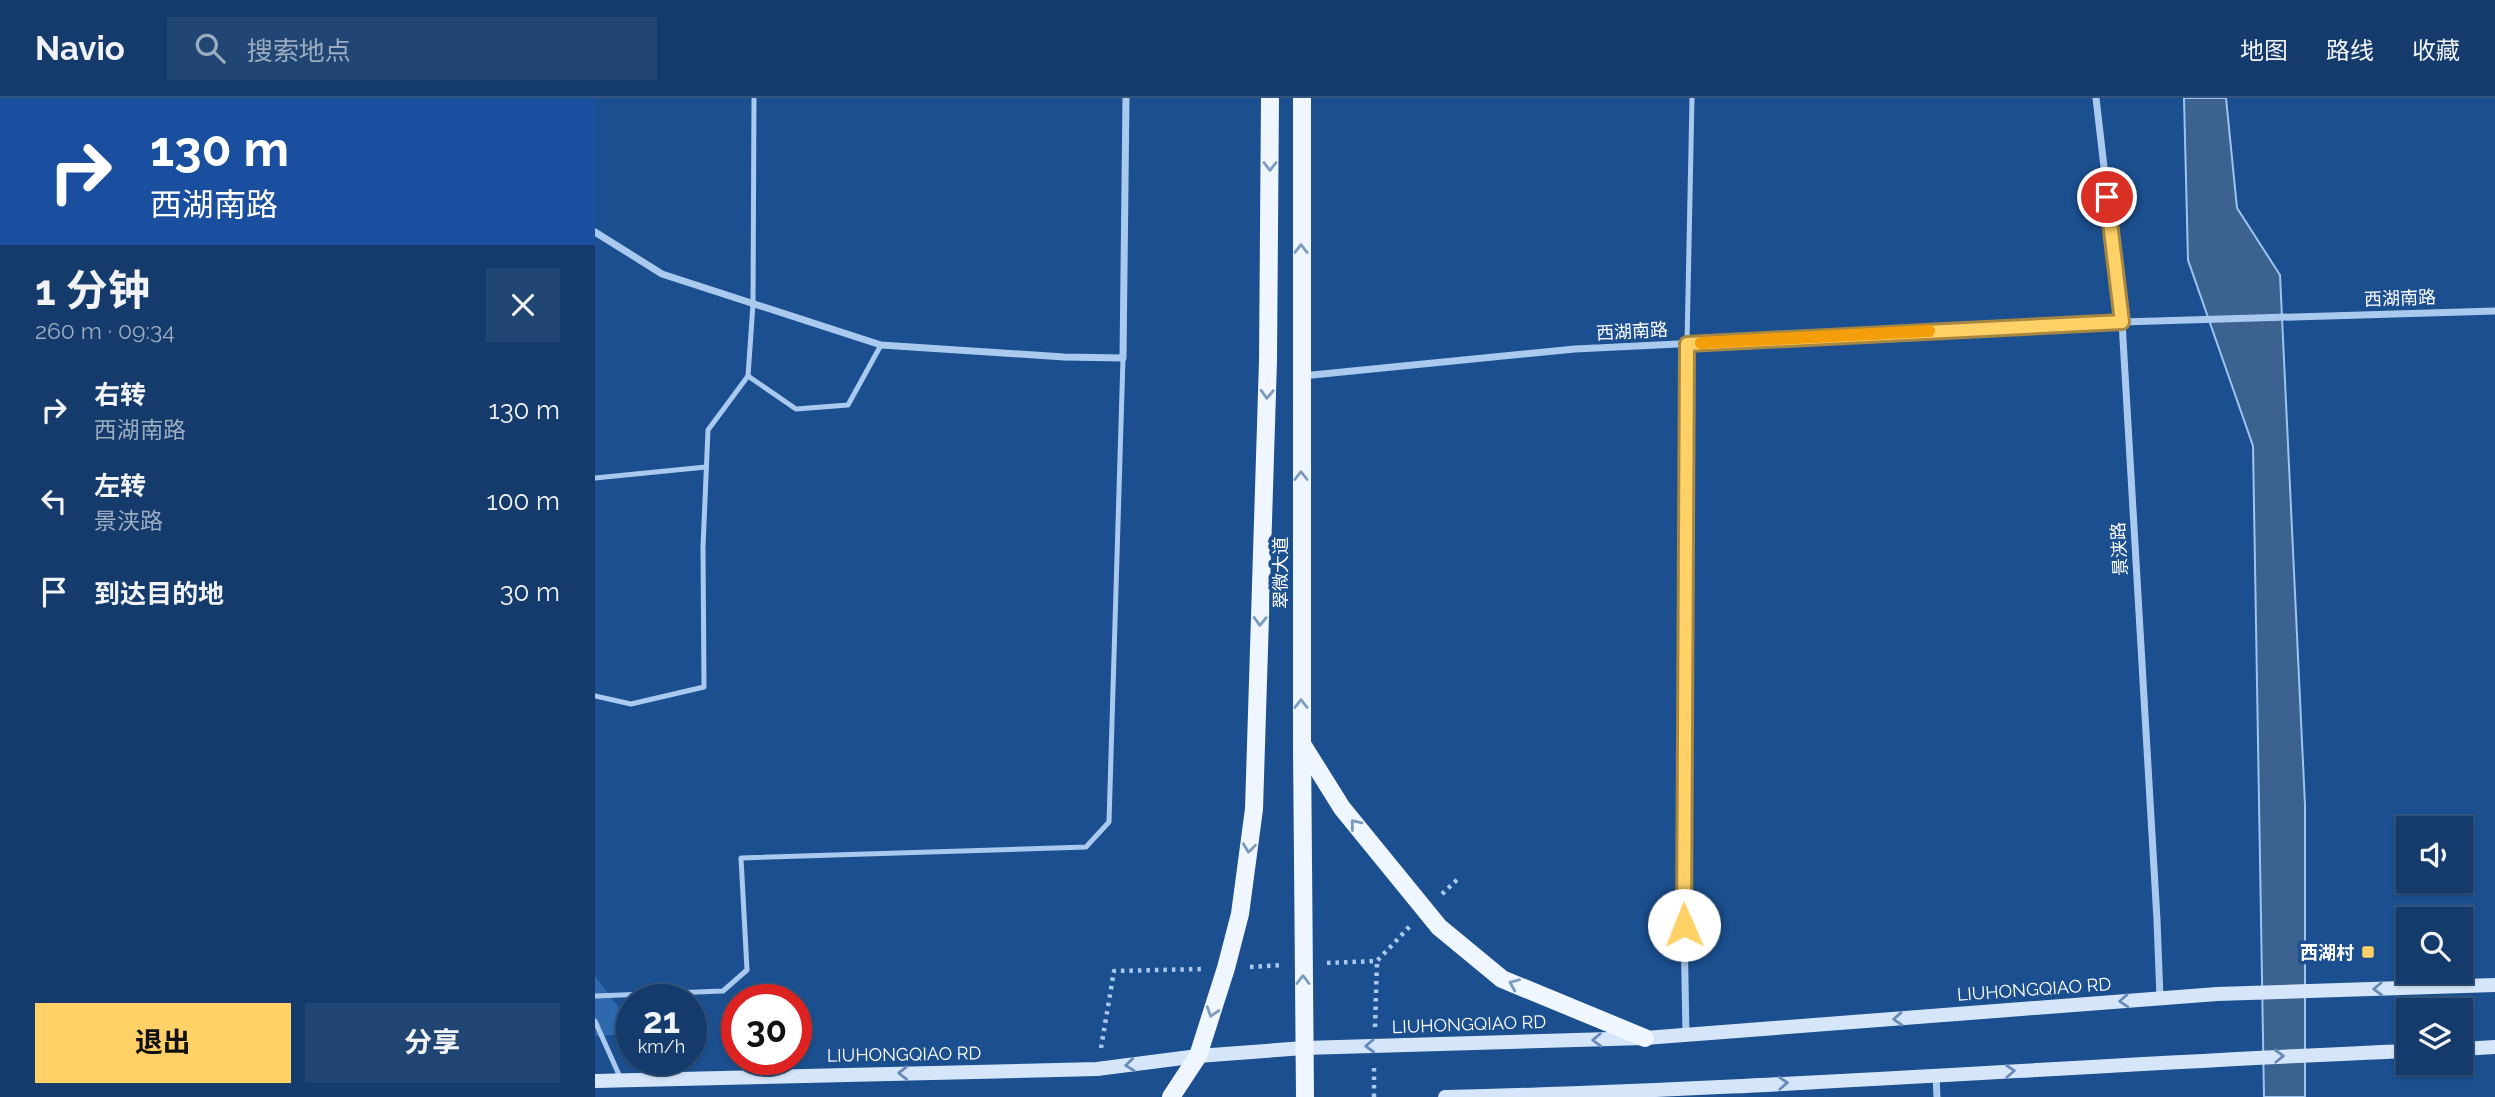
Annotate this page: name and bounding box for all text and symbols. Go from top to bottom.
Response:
search box [167,17,657,80]
text: Navio [35,29,125,68]
icon: search [191,29,229,67]
text: 搜索地点 [247,36,351,66]
text: 地图 [2240,36,2288,65]
text: 路线 [2326,36,2374,65]
text: 收藏 [2412,36,2460,65]
text: 130 m [150,120,289,177]
icon: right [35,126,126,217]
one-way arrow [1262,161,1277,172]
pin [2077,167,2137,227]
icon: arrive [2088,178,2126,216]
text: 西湖南路 [150,186,278,223]
one-way arrow [1293,243,1309,253]
text: 1 分钟 [35,266,150,315]
button: close [486,268,560,342]
street label: 西湖南路 [2364,286,2436,310]
text: 260 m · 09:34 [35,317,175,344]
street label: 西湖南路 [1595,319,1669,343]
text: 右转 [94,380,146,410]
one-way arrow [1260,388,1275,399]
icon: right [35,391,73,429]
text: 130 m [489,395,560,425]
text: 西湖南路 [94,416,186,443]
one-way arrow [1293,470,1309,481]
text: 左转 [94,471,146,501]
icon: left [35,482,73,520]
text: 100 m [487,486,560,516]
text: 景浃路 [94,507,163,534]
street label: 景浃路 [2107,521,2131,577]
street label: 翠微大道 [1270,537,1291,609]
icon: arrive [35,573,73,611]
text: 30 m [500,577,560,607]
text: 到达目的地 [94,579,224,609]
one-way arrow [1252,616,1268,627]
one-way arrow [1293,698,1309,708]
map controls [2396,816,2473,1075]
button: sound [2396,816,2473,893]
one-way arrow [1351,820,1363,833]
one-way arrow [1242,842,1257,854]
position arrow [1647,888,1721,962]
button: search [2396,907,2473,984]
place label: 西湖村 [2300,942,2354,963]
marker: 西湖村 [2360,944,2376,960]
street label: LIUHONGQIAO RD [1956,973,2112,1005]
one-way arrow [1295,974,1311,985]
one-way arrow [1509,978,1521,992]
one-way arrow [2372,981,2383,996]
speed limit sign: 30 [721,984,812,1075]
one-way arrow [2119,993,2130,1008]
button: layers [2396,998,2473,1075]
text: 21 [643,1000,680,1041]
button: 退出 [35,1003,291,1083]
button: 分享 [305,1003,560,1083]
one-way arrow [1206,1005,1220,1018]
street label: LIUHONGQIAO RD [1391,1011,1547,1037]
one-way arrow [1892,1011,1903,1026]
one-way arrow [1592,1032,1603,1047]
text: km/h [638,1036,685,1057]
one-way arrow [1364,1039,1375,1054]
street label: LIUHONGQIAO RD [827,1042,982,1066]
one-way arrow [2273,1049,2284,1064]
one-way arrow [1125,1057,1136,1072]
one-way arrow [2005,1063,2016,1078]
one-way arrow [897,1066,908,1081]
one-way arrow [1777,1076,1788,1091]

